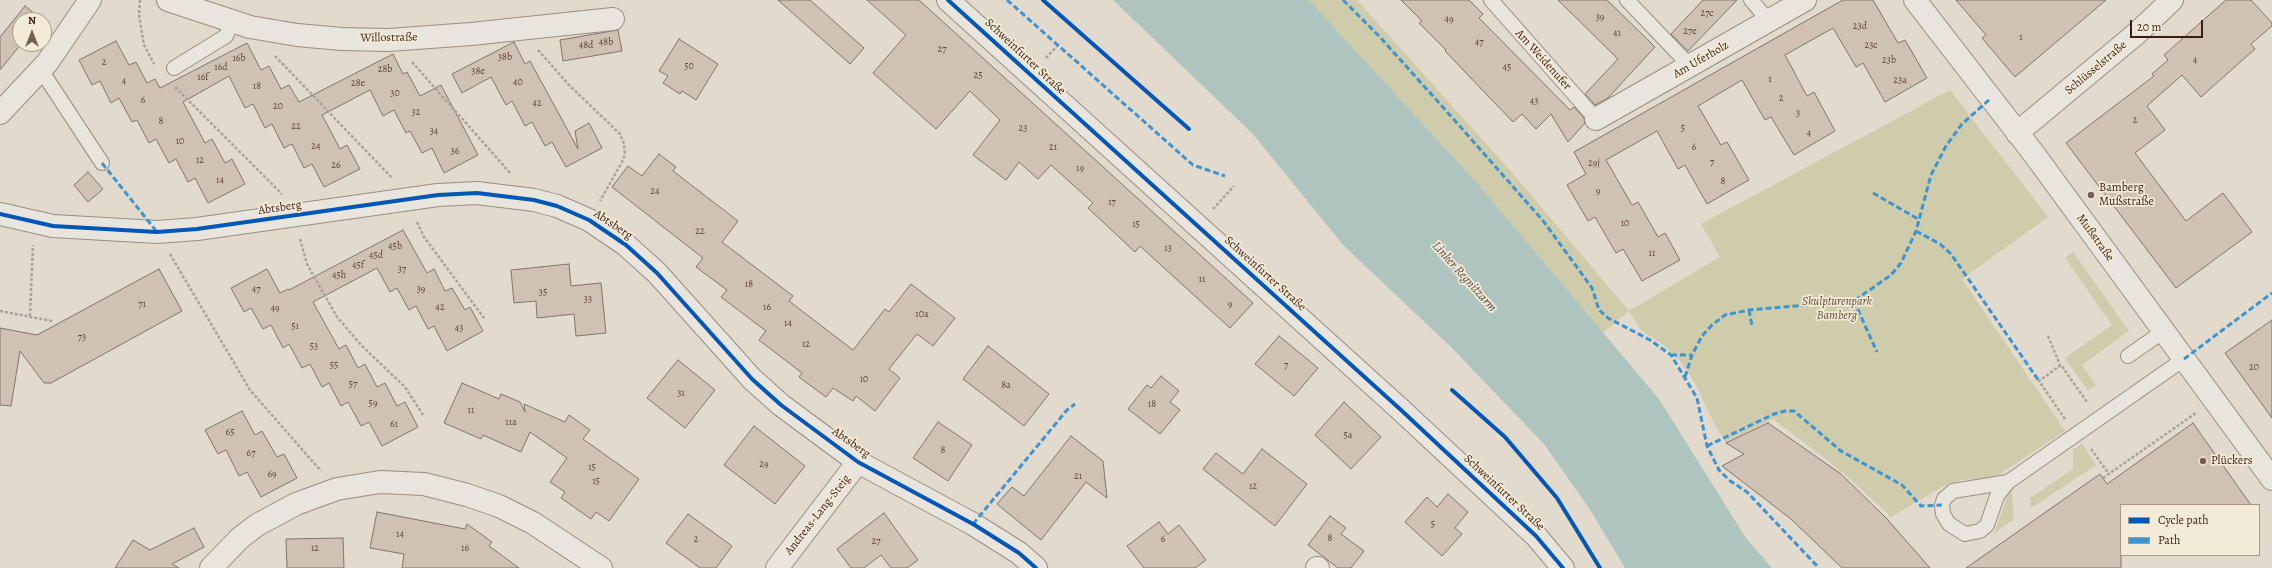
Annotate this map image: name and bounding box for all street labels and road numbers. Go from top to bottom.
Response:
street label: Schweinfurter Straße [982,16,1068,98]
street label: Am Weidenufer [1512,27,1574,93]
street label: Willostraße [360,30,418,46]
street label: Am Uferholz [1671,38,1731,82]
street label: Schlüsselstraße [2062,38,2130,98]
street label: Abtsberg [257,198,303,218]
street label: Abtsberg [591,207,635,243]
street label: Mußstraße [2073,212,2117,264]
street label: Schweinfurter Straße [1221,233,1309,315]
street label: Abtsberg [829,425,873,461]
street label: Schweinfurter Straße [1461,452,1547,534]
street label: Andreas-Lang-Steig [782,472,854,558]

